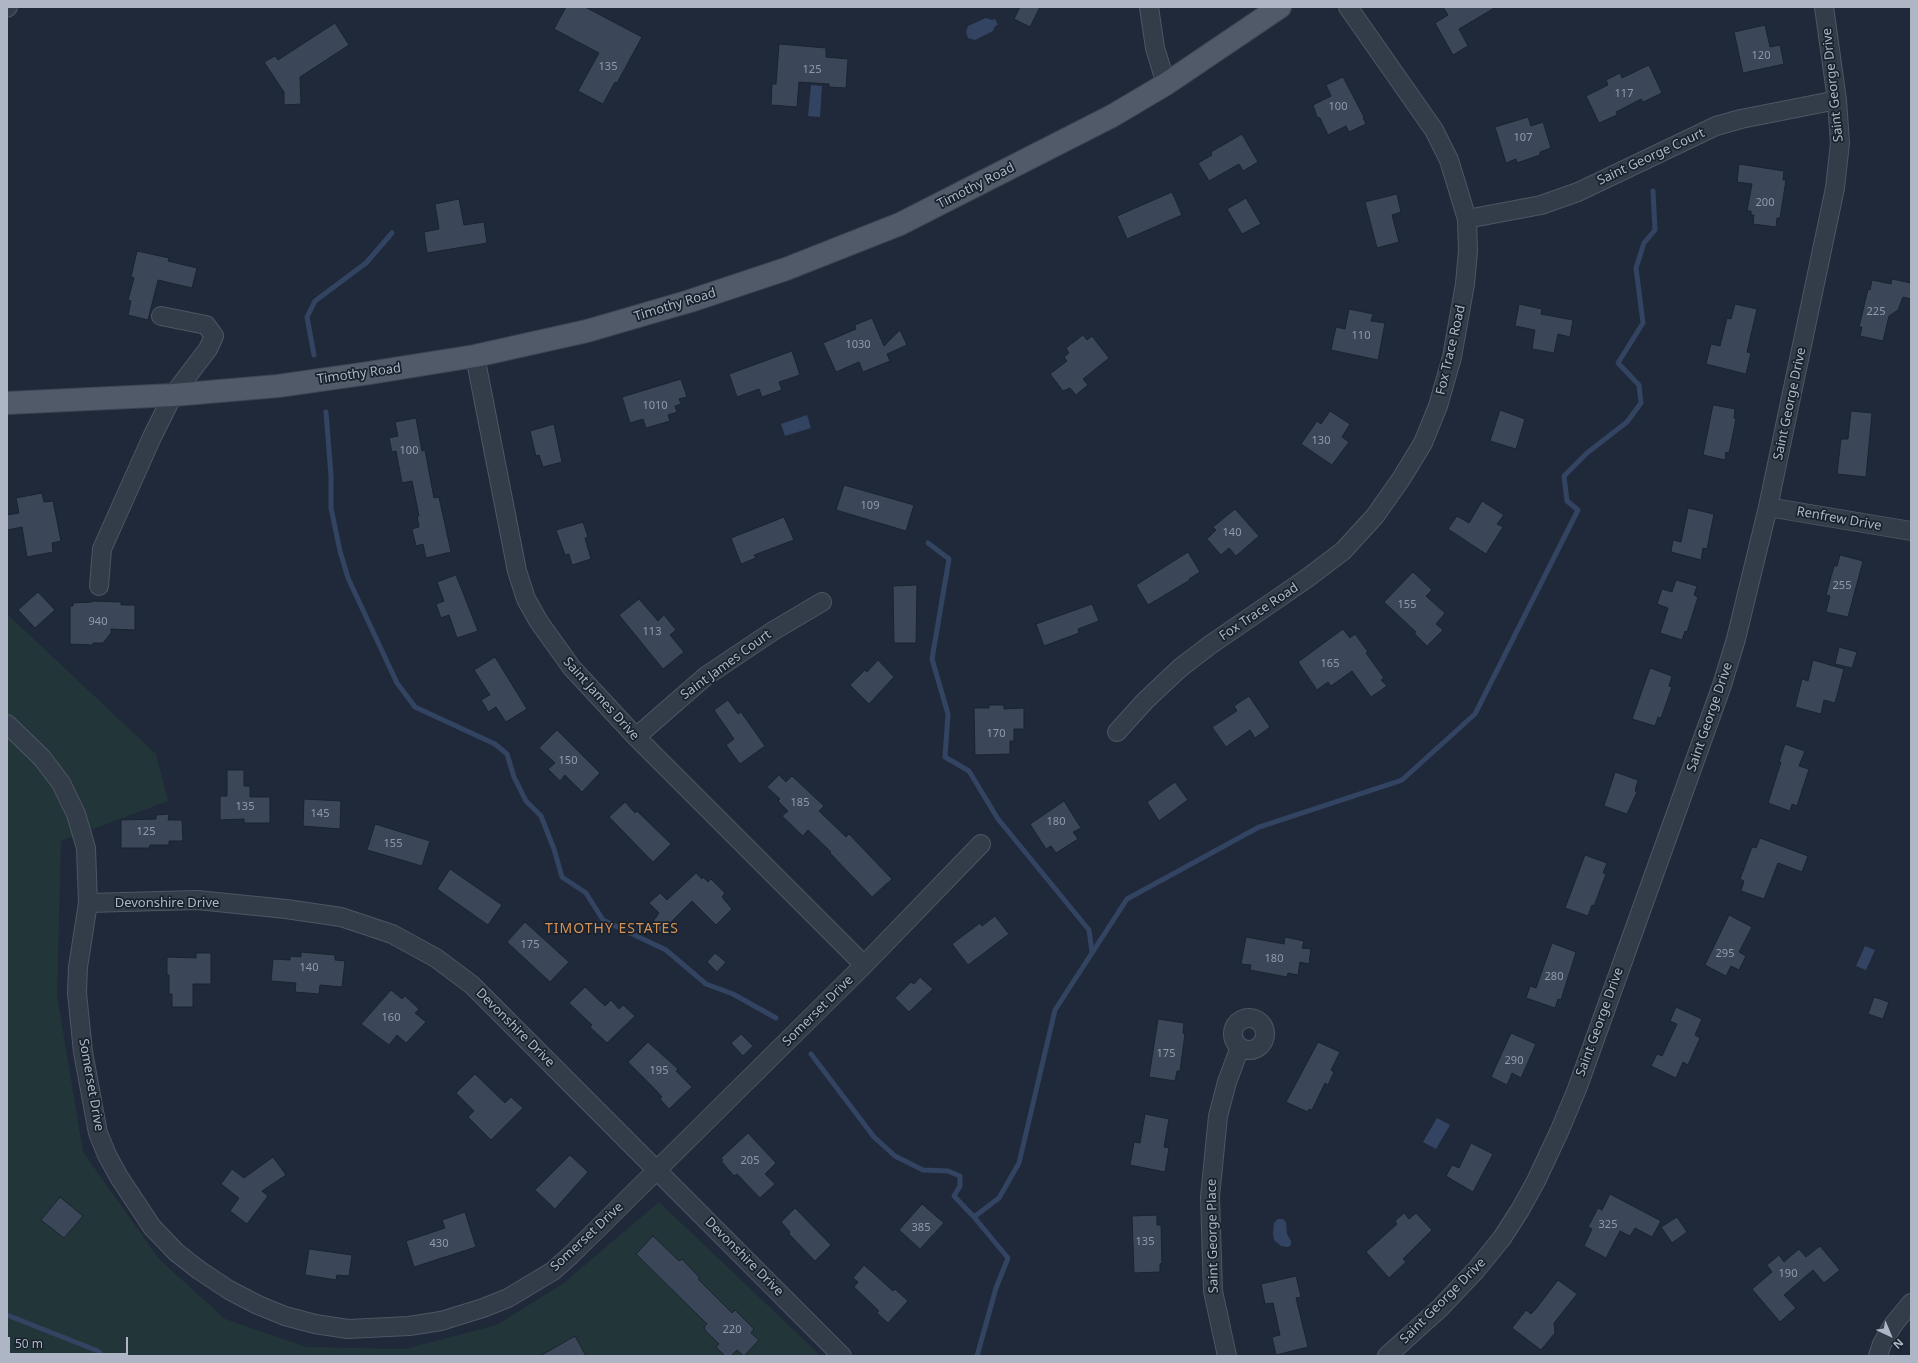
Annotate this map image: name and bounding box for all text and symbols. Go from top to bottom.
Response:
street label: Saint George Drive [1819,27,1847,143]
house number: 120 [1752,49,1770,63]
house number: 135 [599,60,617,74]
house number: 125 [803,63,821,77]
house number: 117 [1615,87,1633,101]
house number: 100 [1329,100,1347,114]
street label: Saint George Court [1595,125,1707,189]
house number: 107 [1514,131,1532,145]
street label: Timothy Road [935,160,1017,212]
house number: 200 [1756,196,1774,210]
street label: Timothy Road [632,285,718,325]
street label: Fox Trace Road [1433,304,1469,396]
house number: 225 [1867,305,1885,319]
house number: 110 [1352,329,1370,343]
house number: 1030 [845,338,871,352]
street label: Saint George Drive [1770,346,1810,462]
street label: Timothy Road [316,360,402,388]
house number: 1010 [642,399,668,413]
house number: 130 [1312,434,1330,448]
house number: 100 [400,444,418,458]
house number: 109 [861,499,879,513]
street label: Renfrew Drive [1795,504,1883,534]
house number: 140 [1223,526,1241,540]
house number: 255 [1833,579,1851,593]
street label: Fox Trace Road [1217,580,1301,644]
house number: 155 [1398,598,1416,612]
house number: 940 [89,615,107,629]
house number: 113 [643,625,661,639]
street label: Saint James Court [678,627,774,703]
street label: Saint James Drive [560,654,642,744]
house number: 165 [1321,657,1339,671]
street label: Saint George Drive [1684,660,1736,774]
house number: 170 [987,727,1005,741]
house number: 150 [559,754,577,768]
house number: 185 [791,796,809,810]
house number: 135 [236,800,254,814]
house number: 145 [311,807,329,821]
house number: 180 [1047,815,1065,829]
house number: 125 [137,825,155,839]
house number: 155 [384,837,402,851]
street label: Devonshire Drive [115,895,219,911]
district label: TIMOTHY ESTATES [545,921,679,937]
house number: 175 [521,938,539,952]
house number: 295 [1716,947,1734,961]
house number: 180 [1265,952,1283,966]
house number: 140 [300,961,318,975]
street label: Saint George Drive [1573,965,1627,1079]
house number: 280 [1545,970,1563,984]
street label: Somerset Drive [779,972,857,1050]
street label: Devonshire Drive [472,985,558,1071]
house number: 160 [382,1011,400,1025]
street label: Somerset Drive [75,1038,107,1132]
house number: 175 [1157,1047,1175,1061]
house number: 290 [1505,1054,1523,1068]
house number: 195 [650,1064,668,1078]
house number: 205 [741,1154,759,1168]
street label: Saint George Place [1204,1179,1222,1293]
street label: Somerset Drive [547,1199,627,1275]
street label: Devonshire Drive [701,1214,787,1300]
house number: 325 [1599,1218,1617,1232]
house number: 385 [912,1221,930,1235]
house number: 135 [1136,1235,1154,1249]
house number: 430 [430,1237,448,1251]
street label: Saint George Drive [1397,1255,1489,1347]
house number: 190 [1779,1267,1797,1281]
north arrow [1870,1315,1910,1355]
house number: 220 [723,1323,741,1337]
scale bar [10,1329,130,1355]
text: 50 m [15,1335,43,1352]
text: N [1890,1335,1907,1352]

